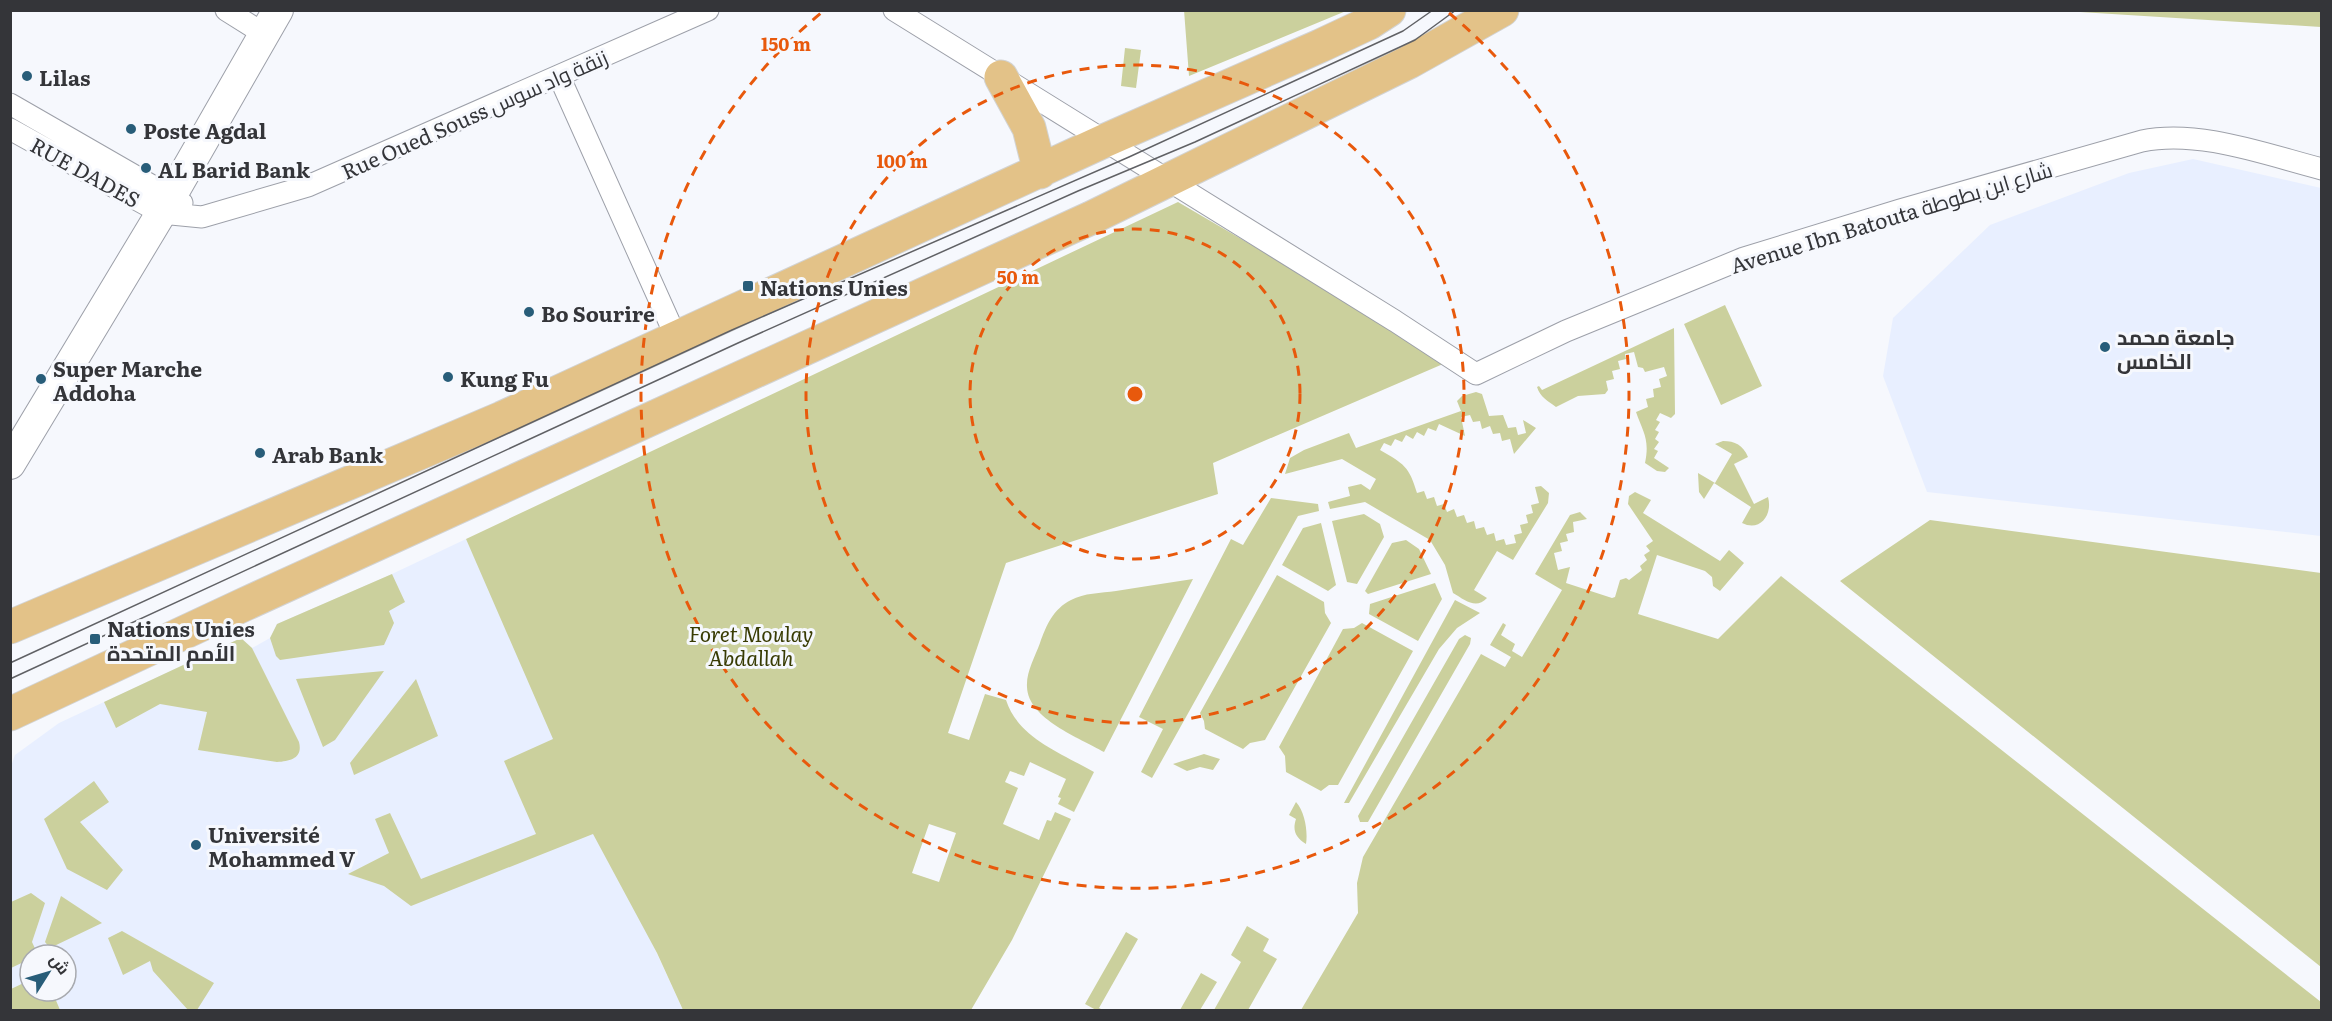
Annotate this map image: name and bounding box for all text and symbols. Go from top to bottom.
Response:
text: 150 m [761,30,811,57]
street label: Rue Oued Souss زنقة واد سوس [336,40,612,186]
place label: Lilas [39,61,90,92]
marker: Lilas [20,69,34,83]
place label: Poste Agdal [143,114,267,145]
marker: Poste Agdal [124,122,138,136]
street label: RUE DADES [26,128,146,214]
text: 100 m [876,147,928,174]
street label: Avenue Ibn Batouta شارع ابن بطوطة [1726,152,2056,281]
place label: AL Barid Bank [158,153,311,184]
marker: AL Barid Bank [139,161,153,175]
text: 50 m [997,263,1039,290]
place label: Nations Unies [760,271,908,302]
marker: Nations Unies [741,279,755,293]
place label: Bo Sourire [541,297,655,328]
marker: Bo Sourire [522,305,536,319]
place label: جامعة محمد الخامس [2117,320,2235,375]
marker: جامعة محمد الخامس [2098,340,2112,354]
place label: Super Marche Addoha [53,352,202,407]
place label: Kung Fu [460,362,549,393]
marker: Kung Fu [441,370,455,384]
marker: Super Marche Addoha [34,372,48,386]
centre of rings [1125,384,1145,404]
place label: Arab Bank [272,438,384,469]
marker: Arab Bank [253,446,267,460]
place label: Nations Unies الأمم المتحدة [107,612,255,668]
park label: Foret Moulay Abdallah [689,617,813,672]
marker: Nations Unies الأمم المتحدة [88,632,102,646]
place label: Université Mohammed V [208,818,355,873]
marker: Université Mohammed V [189,838,203,852]
north arrow [18,943,78,1003]
text: ش [45,948,77,979]

